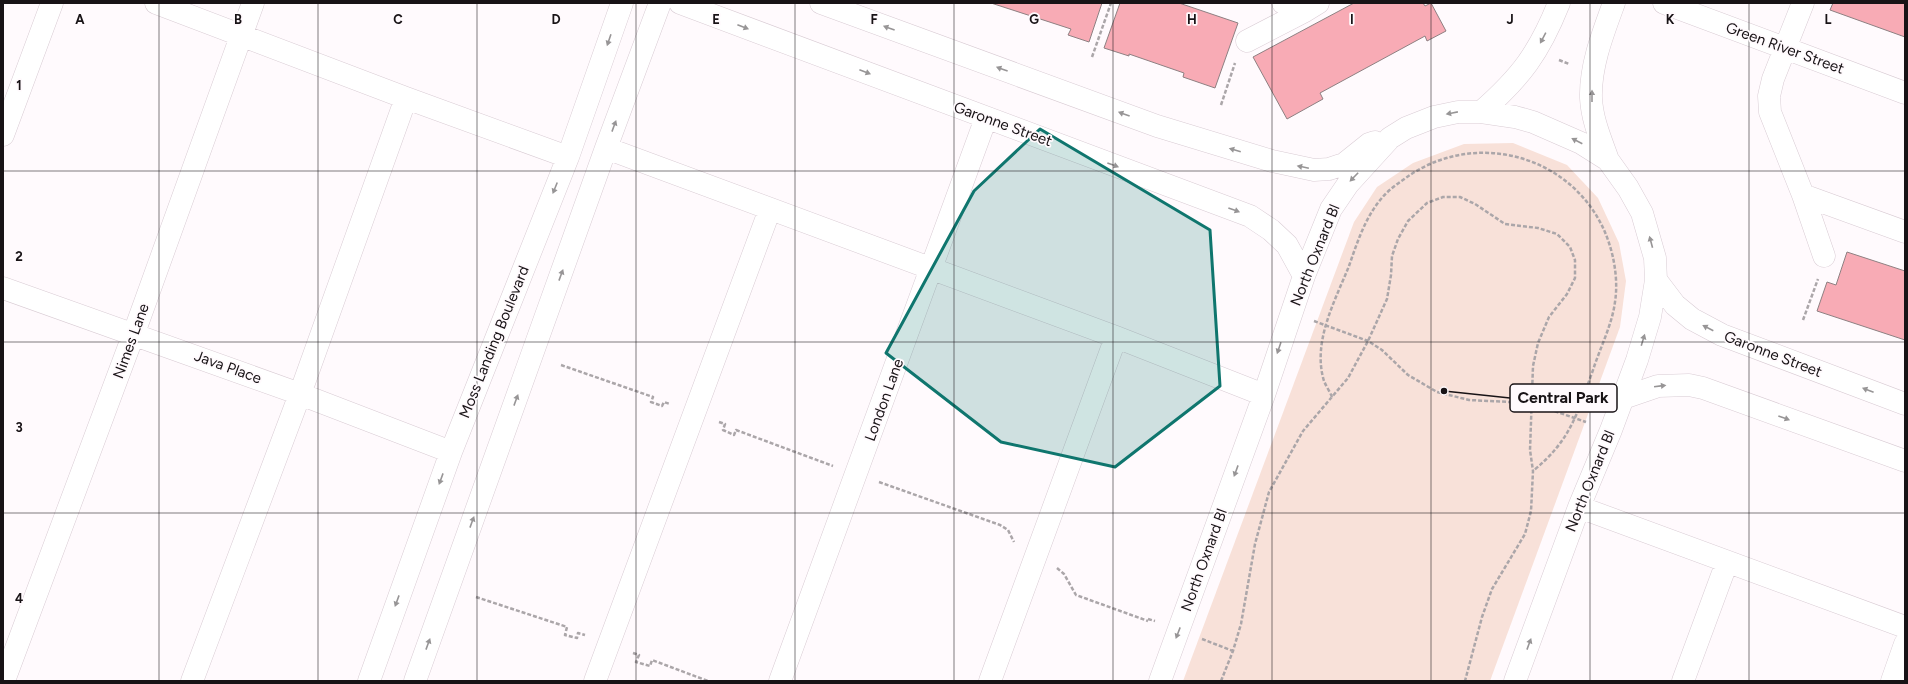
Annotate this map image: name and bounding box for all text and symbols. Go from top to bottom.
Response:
text: A [75,12,85,27]
text: B [234,12,242,27]
text: C [393,12,403,27]
text: D [551,12,561,27]
text: E [712,12,720,27]
text: F [870,12,878,27]
text: G [1029,12,1039,27]
text: H [1187,12,1197,27]
text: I [1350,12,1354,27]
text: J [1506,12,1514,27]
text: K [1666,12,1675,27]
text: L [1825,12,1832,27]
street label: Green River Street [1723,18,1847,78]
one-way arrow [737,24,749,30]
one-way arrow [883,24,895,30]
one-way arrow [1540,33,1546,44]
one-way arrow [605,34,611,46]
one-way arrow [996,66,1008,72]
one-way arrow [859,70,871,76]
text: 1 [16,78,22,93]
one-way arrow [1589,89,1595,102]
street label: Garonne Street [951,98,1055,150]
one-way arrow [1118,110,1130,116]
one-way arrow [1446,111,1458,117]
one-way arrow [611,120,617,132]
one-way arrow [1571,137,1583,144]
one-way arrow [1228,147,1240,153]
one-way arrow [1107,162,1119,168]
one-way arrow [1297,164,1309,170]
one-way arrow [1349,172,1359,182]
one-way arrow [552,183,558,195]
street label: North Oxnard Bl [1286,202,1344,308]
one-way arrow [1229,208,1241,214]
one-way arrow [1648,235,1654,247]
text: 2 [15,249,23,264]
street label: Moss Landing Boulevard [455,263,533,421]
one-way arrow [558,269,564,281]
street label: Nimes Lane [109,301,153,381]
one-way arrow [1702,325,1714,331]
street label: Garonne Street [1721,327,1825,381]
one-way arrow [1640,334,1646,346]
one-way arrow [1276,343,1282,355]
street label: Java Place [192,347,264,387]
street label: London Lane [861,356,907,444]
one-way arrow [1654,383,1666,390]
callout: Central Park [1510,384,1617,412]
one-way arrow [1862,386,1874,392]
text: Central Park [1517,388,1609,407]
one-way arrow [513,393,519,405]
one-way arrow [1779,415,1791,421]
text: 3 [15,420,23,435]
street label: North Oxnard Bl [1561,428,1619,534]
one-way arrow [1233,465,1239,477]
one-way arrow [438,473,444,485]
street label: North Oxnard Bl [1177,506,1231,614]
one-way arrow [470,515,476,527]
text: 4 [15,591,23,606]
one-way arrow [394,596,400,608]
one-way arrow [1175,627,1181,639]
one-way arrow [426,638,432,650]
one-way arrow [1526,638,1532,650]

